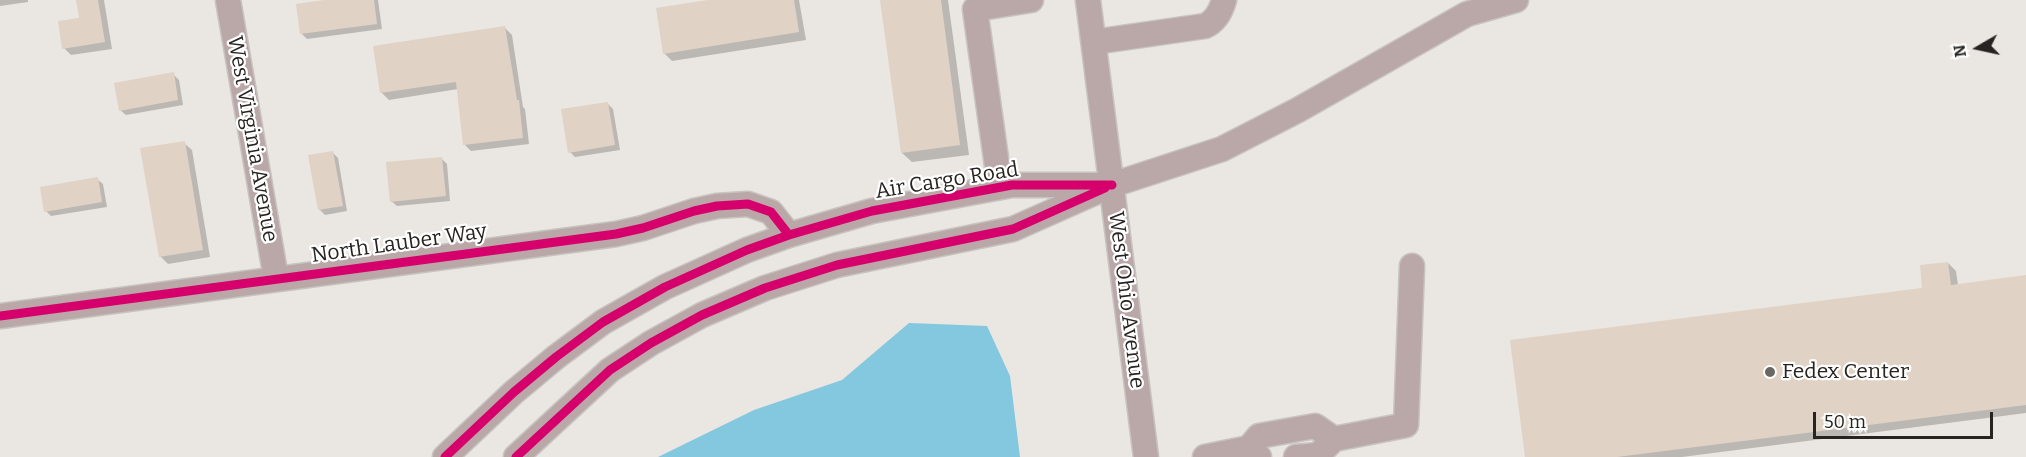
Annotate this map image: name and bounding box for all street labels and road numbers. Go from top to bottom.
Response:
street label: West Virginia Avenue [221,34,283,244]
street label: Air Cargo Road [874,157,1020,205]
street label: West Ohio Avenue [1103,210,1149,390]
street label: North Lauber Way [310,219,488,269]

